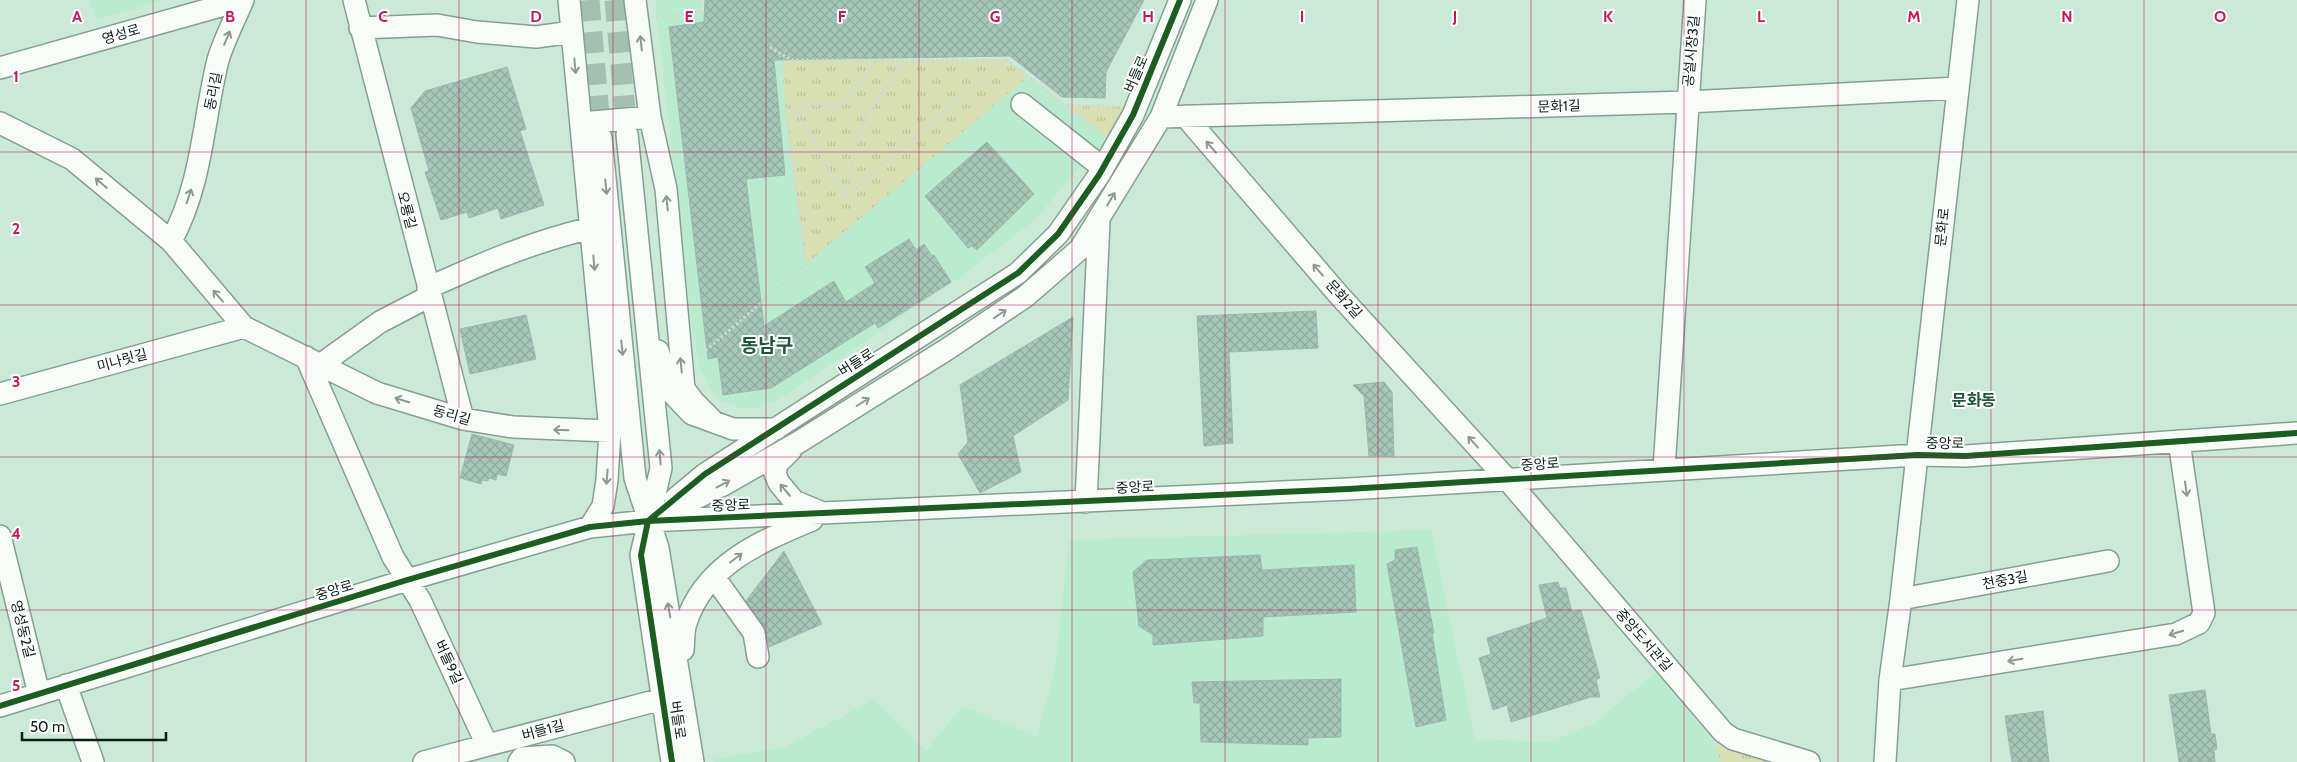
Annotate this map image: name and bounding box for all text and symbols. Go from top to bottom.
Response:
text: A [72,7,82,26]
text: B [225,7,235,26]
text: C [378,7,388,26]
text: D [530,7,542,26]
text: E [684,7,694,26]
text: F [838,7,847,26]
text: G [990,7,1000,26]
text: H [1142,7,1154,26]
text: I [1300,7,1304,26]
text: J [1452,7,1457,26]
text: K [1603,7,1613,26]
text: L [1757,7,1765,26]
text: M [1907,7,1921,26]
text: N [2061,7,2073,26]
text: O [2214,7,2226,26]
street label: 공설시장3길 [1679,14,1703,88]
street label: 영성로 [100,20,142,48]
one-way arrow [223,31,233,46]
one-way arrow [636,35,646,51]
street label: 버들로 [1120,53,1152,95]
one-way arrow [571,58,580,74]
text: 1 [13,67,19,86]
street label: 동리길 [200,70,226,112]
street label: 문화1길 [1537,96,1581,116]
one-way arrow [1205,140,1217,153]
one-way arrow [95,178,108,189]
one-way arrow [601,178,611,194]
one-way arrow [185,189,194,204]
street label: 오룡길 [393,189,421,231]
one-way arrow [1106,192,1116,206]
one-way arrow [662,195,672,211]
street label: 문화로 [1931,207,1953,247]
text: 2 [12,219,20,238]
one-way arrow [589,254,599,270]
one-way arrow [1312,263,1323,276]
street label: 문화2길 [1322,276,1366,322]
one-way arrow [212,289,224,302]
one-way arrow [992,309,1006,319]
district label: 동남구 [741,334,793,357]
one-way arrow [617,340,627,356]
street label: 버들로 [835,344,877,380]
street label: 미나릿길 [95,345,149,375]
one-way arrow [676,357,686,373]
text: 3 [12,372,20,391]
district label: 문화동 [1952,391,1996,410]
one-way arrow [394,395,410,405]
one-way arrow [856,396,870,407]
street label: 동리길 [431,401,473,429]
one-way arrow [553,425,569,434]
street label: 중앙로 [1926,434,1965,452]
one-way arrow [1467,436,1479,449]
one-way arrow [655,449,665,465]
street label: 중앙로 [1520,454,1560,474]
one-way arrow [602,468,612,484]
street label: 중앙로 [1115,477,1155,497]
one-way arrow [715,479,730,488]
one-way arrow [2181,481,2191,497]
one-way arrow [779,484,790,497]
street label: 중앙로 [711,495,751,515]
text: 4 [11,524,21,543]
one-way arrow [729,552,742,563]
street label: 천중3길 [1981,567,2029,593]
street label: 중앙로 [313,576,355,604]
street label: 영성동2길 [7,598,39,660]
one-way arrow [663,603,673,619]
street label: 중앙도서관길 [1612,605,1676,675]
one-way arrow [2168,628,2184,638]
street label: 버들9길 [431,637,467,687]
one-way arrow [2008,655,2024,665]
text: 5 [12,676,20,695]
street label: 버들로 [666,700,690,741]
scale bar [22,710,166,742]
street label: 버들1길 [520,716,566,744]
text: 50 m [30,718,65,736]

